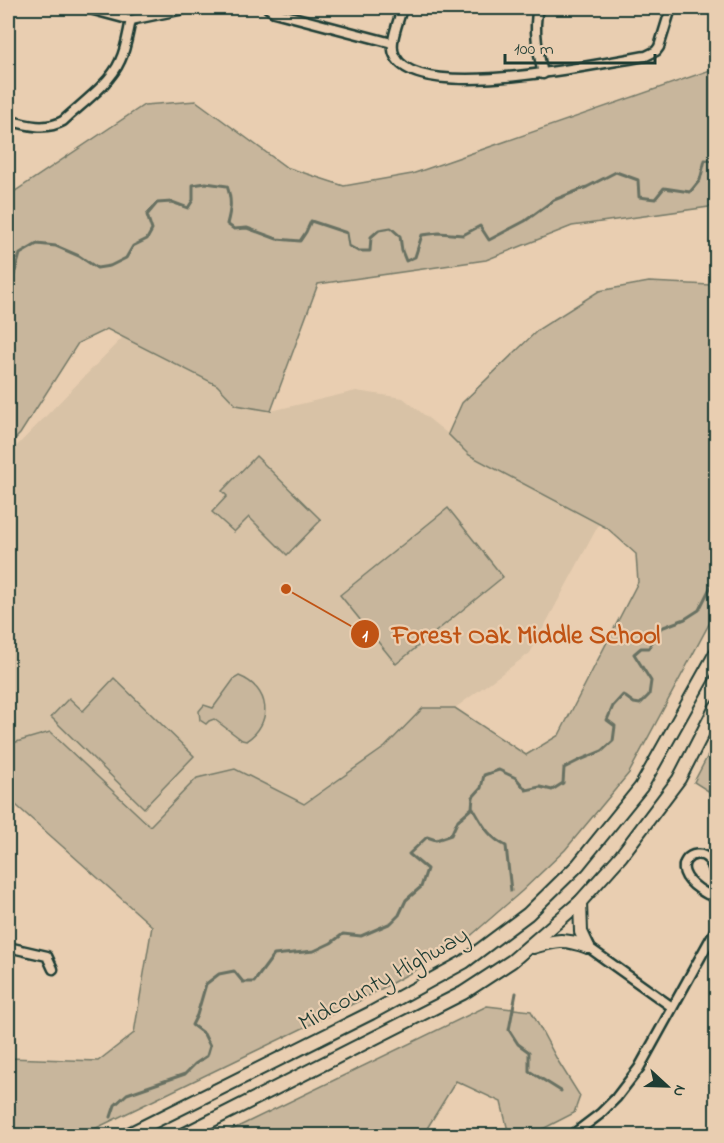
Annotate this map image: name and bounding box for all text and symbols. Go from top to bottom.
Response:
scale bar [505,27,655,65]
text: 100 m [514,37,554,63]
callout: Forest Oak Middle School [350,612,673,656]
text: Forest Oak Middle School [390,618,660,656]
text: 1 [362,624,368,650]
street label: Midcounty Highway [293,919,476,1042]
north arrow [637,1056,697,1116]
text: N [666,1081,692,1101]

